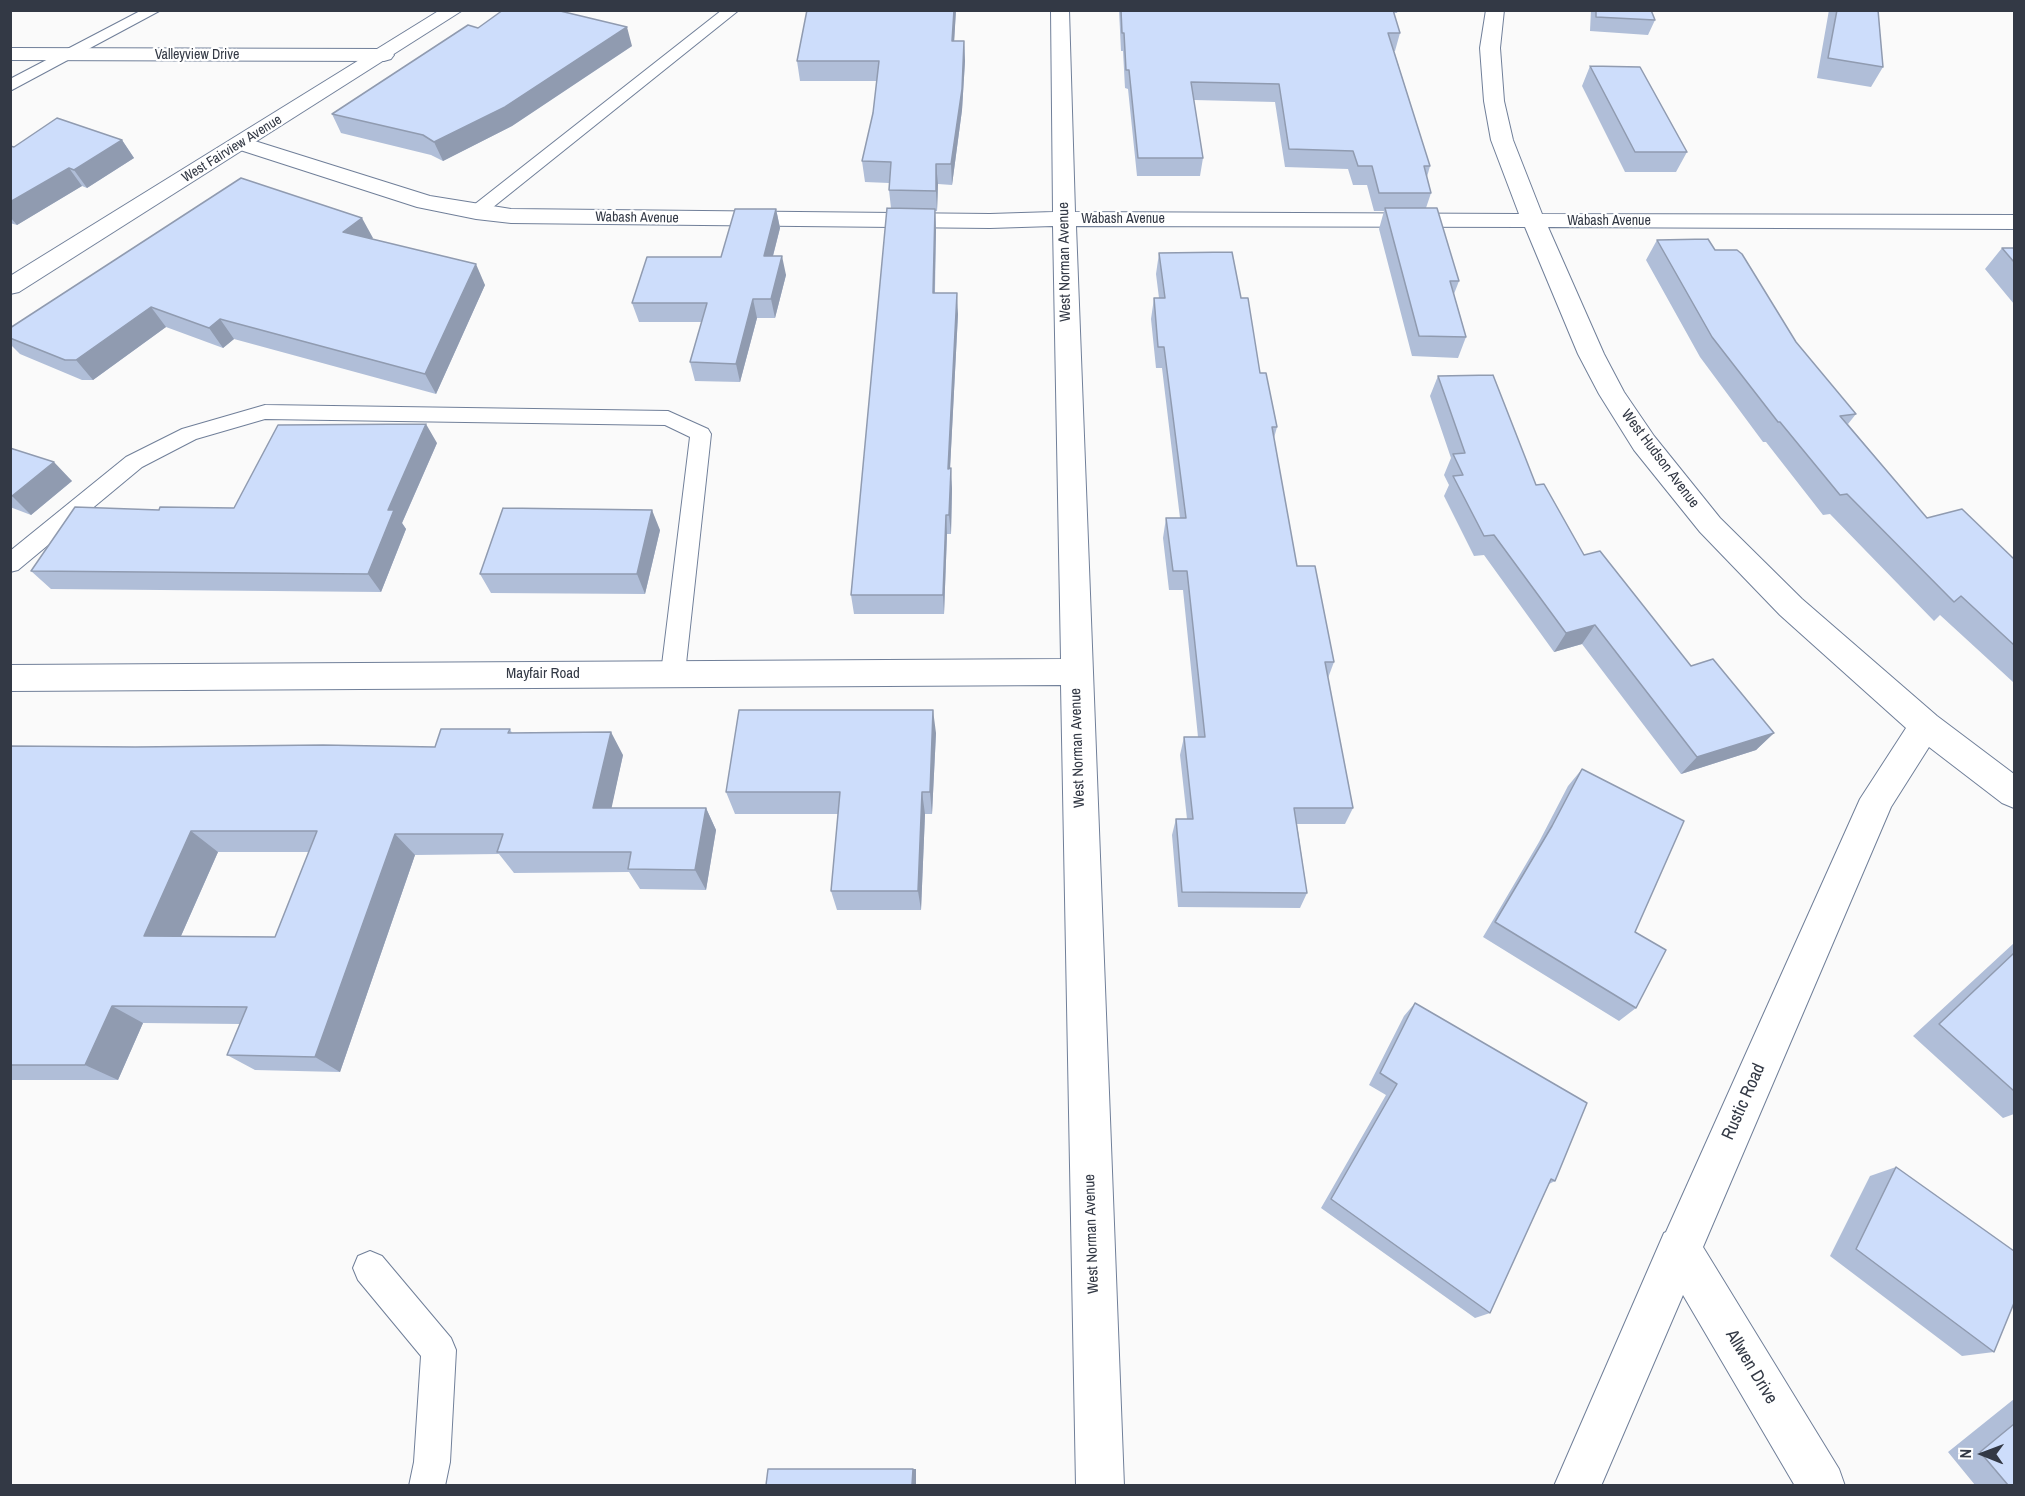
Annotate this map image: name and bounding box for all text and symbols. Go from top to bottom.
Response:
street label: Valleyview Drive [155,47,239,63]
street label: West Fairview Avenue [179,112,285,186]
street label: West Norman Avenue [1055,202,1075,322]
street label: Wabash Avenue [595,209,679,227]
street label: Wabash Avenue [1081,211,1165,227]
street label: Wabash Avenue [1567,213,1651,229]
street label: West Hudson Avenue [1617,406,1703,512]
street label: Mayfair Road [506,665,580,683]
street label: West Norman Avenue [1067,688,1089,808]
street label: Rustic Road [1718,1061,1770,1143]
street label: West Norman Avenue [1081,1174,1103,1294]
street label: Allwen Drive [1720,1326,1782,1408]
north arrow [1953,1424,2013,1484]
text: N [1954,1449,1976,1459]

